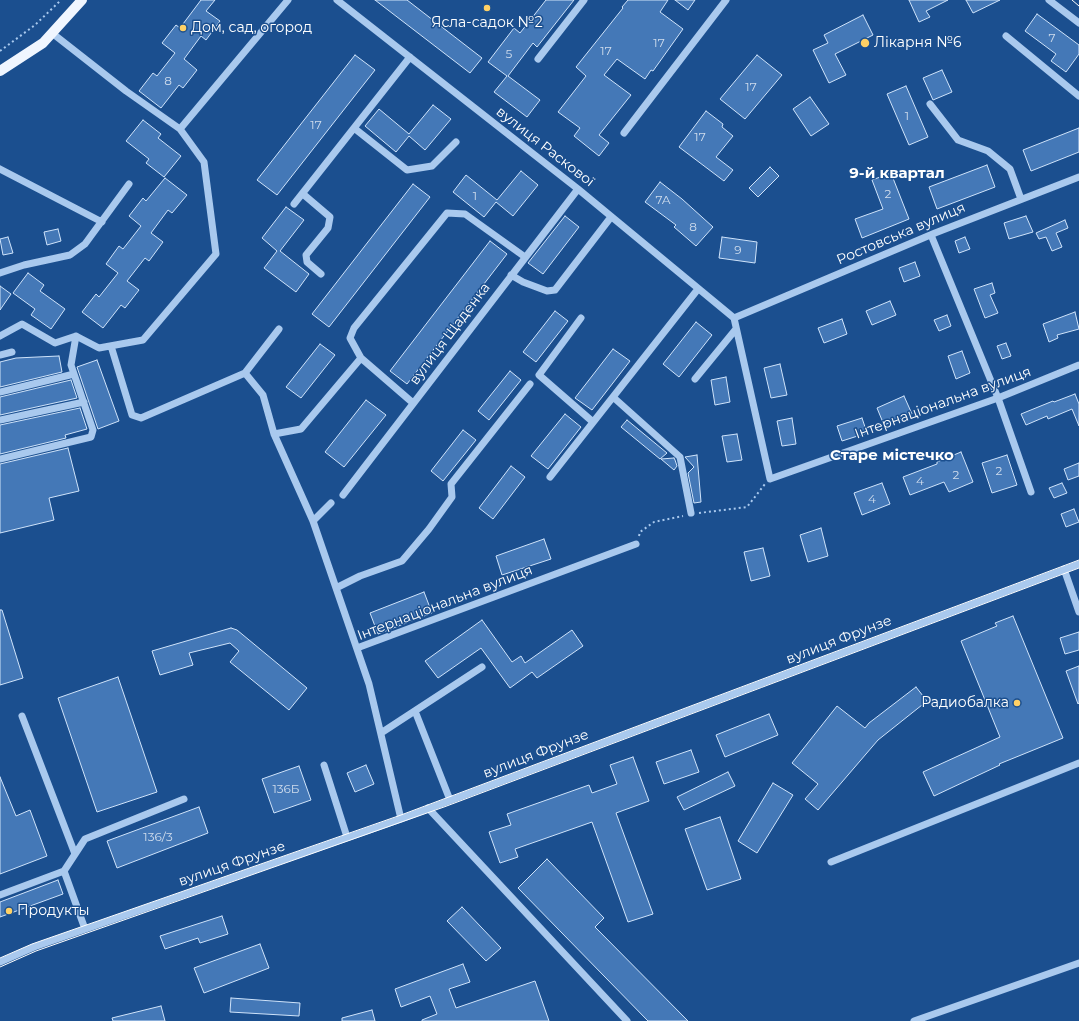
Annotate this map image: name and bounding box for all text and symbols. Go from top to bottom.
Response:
marker: Ясла-садок №2 [482,3,492,13]
place label: Ясла-садок №2 [431,15,543,31]
place label: Дом, сад, огород [191,20,312,36]
marker: Дом, сад, огород [178,23,188,33]
house number: 7 [1048,31,1056,45]
place label: Лікарня №6 [874,35,962,51]
house number: 17 [653,36,665,50]
marker: Лікарня №6 [859,37,871,49]
house number: 17 [600,44,612,58]
house number: 5 [506,47,512,61]
house number: 8 [164,74,172,88]
house number: 17 [745,80,757,94]
street label: вулиця Раскової [493,103,597,191]
house number: 1 [905,109,909,123]
house number: 17 [310,118,322,132]
house number: 17 [694,130,706,144]
district label: 9-й квартал [849,165,945,183]
house number: 2 [885,187,891,201]
house number: 1 [473,189,477,203]
house number: 7А [655,193,671,207]
street label: Ростовська вулиця [834,199,968,269]
house number: 8 [689,220,697,234]
house number: 9 [734,243,742,257]
street label: вулиця Щаденка [406,280,494,388]
street label: Інтернаціональна вулиця [853,363,1033,443]
district label: Старе містечко [830,447,954,465]
house number: 2 [996,464,1002,478]
house number: 2 [953,468,959,482]
house number: 4 [916,474,924,488]
house number: 4 [868,492,876,506]
street label: Інтернаціональна вулиця [355,562,535,644]
street label: вулиця Фрунзе [784,612,894,668]
place label: Радиобалка [921,695,1009,711]
marker: Радиобалка [1012,698,1022,708]
street label: вулиця Фрунзе [481,726,591,782]
house number: 136Б [272,782,300,796]
house number: 136/3 [143,830,173,844]
street label: вулиця Фрунзе [176,838,288,890]
place label: Продукты [17,903,90,919]
marker: Продукты [4,906,14,916]

